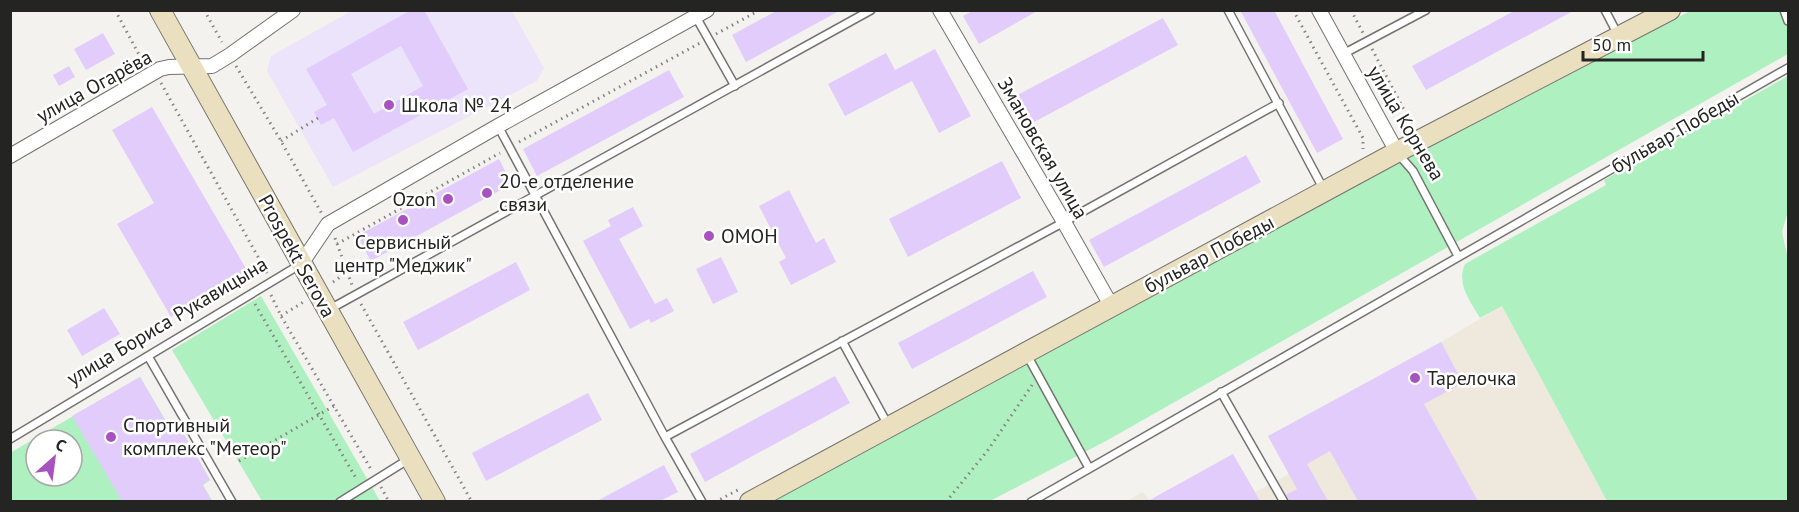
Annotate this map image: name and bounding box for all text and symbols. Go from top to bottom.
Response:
scale bar [1583,24,1703,62]
text: 50 m [1592,33,1631,56]
street label: улица Огарёва [32,44,156,128]
street label: улица Корнева [1361,61,1451,185]
street label: Змановская улица [992,72,1094,224]
street label: бульвар Победы [1606,85,1744,179]
place label: Школа № 24 [401,92,511,118]
marker: Школа № 24 [382,98,396,112]
place label: 20-е отделение связи [499,168,634,217]
place label: Ozon [393,186,436,212]
marker: 20-е отделение связи [480,186,494,200]
street label: Prospekt Serova [252,190,342,322]
marker: Ozon [441,192,455,206]
street label: бульвар Победы [1140,209,1278,299]
marker: Сервисный центр "Меджик" [396,213,410,227]
place label: ОМОН [721,223,778,249]
place label: Сервисный центр "Меджик" [334,229,472,278]
marker: ОМОН [702,229,716,243]
street label: улица Бориса Рукавицына [62,251,272,391]
place label: Тарелочка [1427,365,1516,391]
marker: Тарелочка [1408,371,1422,385]
place label: Спортивный комплекс "Метеор" [123,412,287,461]
north arrow [24,428,84,488]
marker: Спортивный комплекс "Метеор" [104,430,118,444]
text: С [52,434,70,456]

